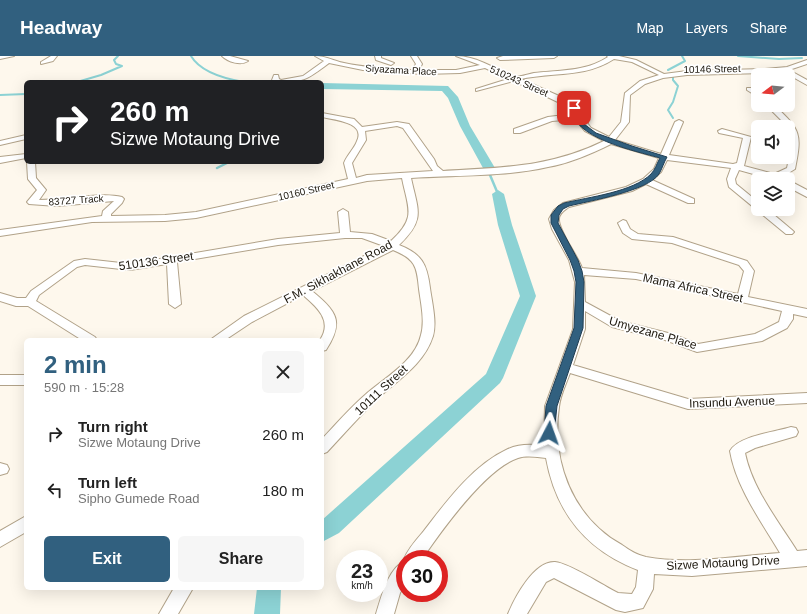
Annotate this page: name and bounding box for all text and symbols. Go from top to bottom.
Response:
text: Headway [20,17,102,38]
text: Map [636,20,664,36]
text: Layers [686,20,728,36]
text: Share [750,20,787,36]
street label: Siyazama Place [365,63,438,77]
street label: 510243 Street [488,63,550,99]
street label: 10146 Street [683,63,741,75]
north arrow [751,68,795,112]
map controls [751,68,795,216]
pin [557,91,591,125]
icon: right [44,96,96,148]
text: 260 m [110,96,189,127]
icon: arrive [563,97,585,119]
button: sound [751,120,795,164]
text: Sizwe Motaung Drive [110,129,280,149]
button: layers [751,172,795,216]
street label: 10160 Street [277,179,335,203]
street label: 83727 Track [48,193,105,207]
street label: F.M. Sikhakhane Road [281,237,395,307]
street label: 510136 Street [118,249,195,273]
street label: Mama Africa Street [642,271,745,306]
street label: Umyezane Place [607,314,699,352]
text: 2 min [44,351,107,378]
button: close [262,351,304,393]
street label: 10111 Street [352,362,411,418]
text: 590 m · 15:28 [44,380,124,395]
street label: Insundu Avenue [689,393,775,410]
position arrow [528,412,570,454]
text: Turn right [78,418,148,435]
icon: right [44,423,66,445]
text: 260 m [262,426,304,443]
text: Sizwe Motaung Drive [78,435,201,450]
text: Turn left [78,474,137,491]
icon: left [44,479,66,501]
text: 180 m [262,482,304,499]
text: Sipho Gumede Road [78,491,199,506]
button: Exit [44,536,170,582]
button: Share [178,536,304,582]
speed limit sign: 30 [396,550,448,602]
street label: Sizwe Motaung Drive [666,553,780,573]
text: 23 [351,560,373,582]
text: km/h [351,580,373,591]

